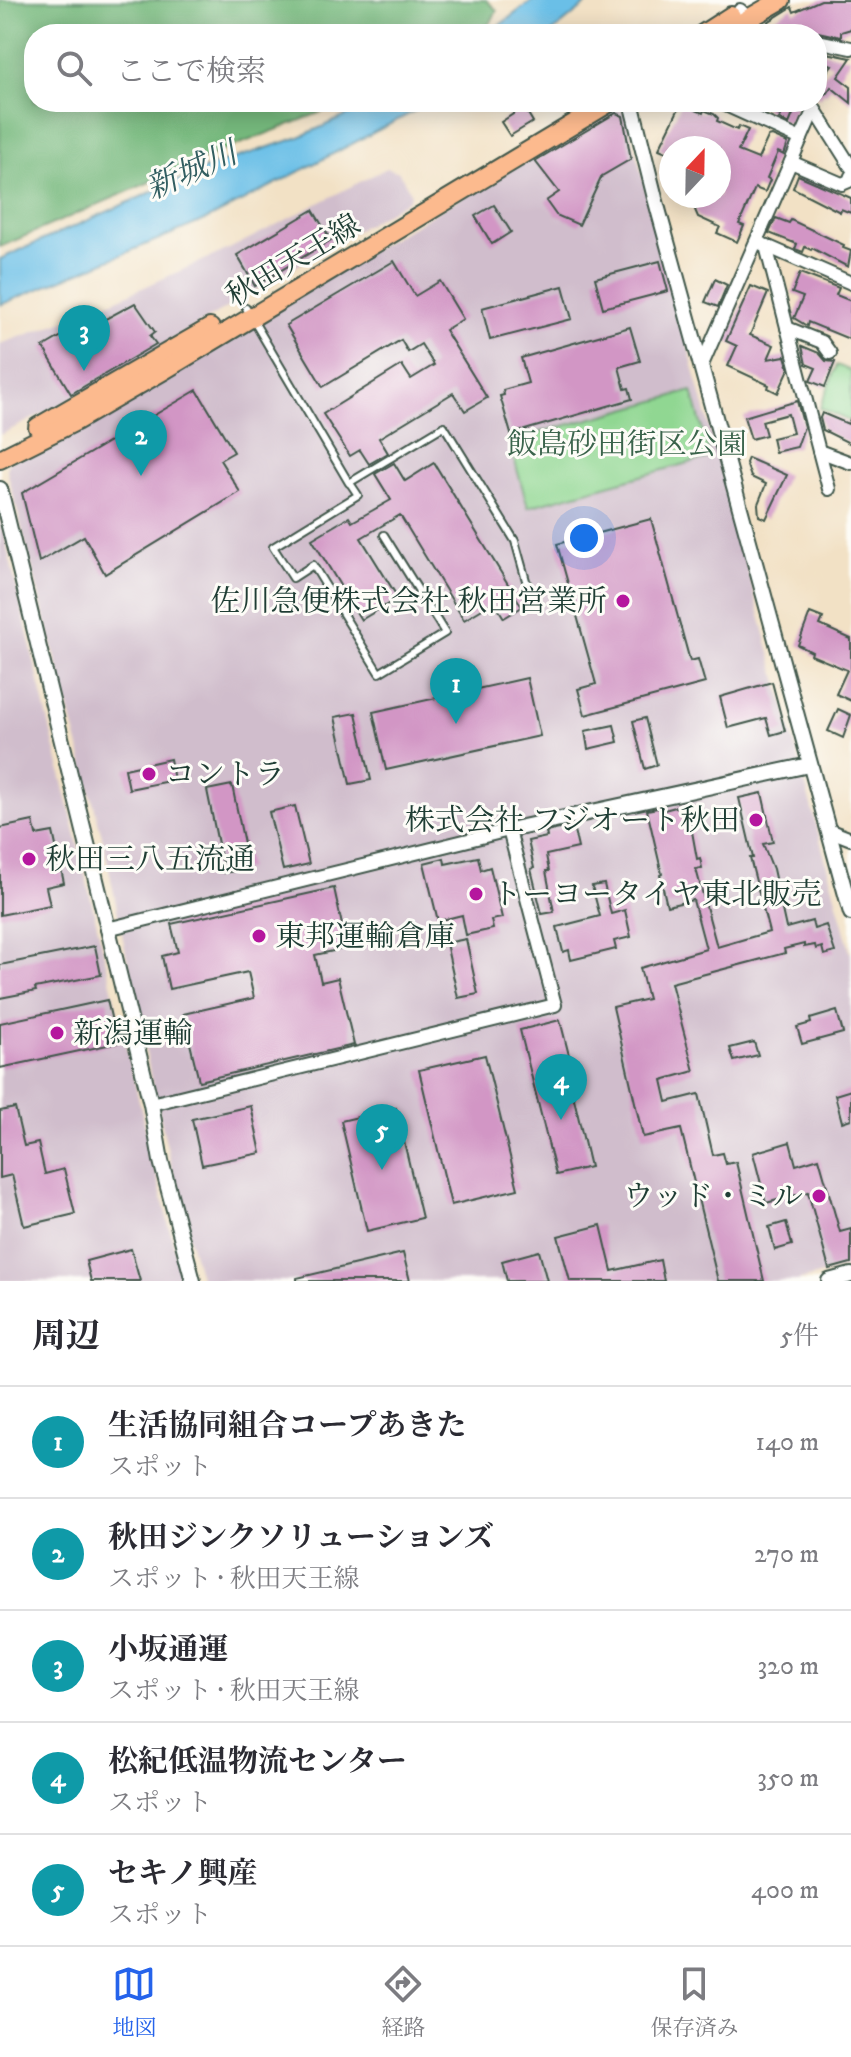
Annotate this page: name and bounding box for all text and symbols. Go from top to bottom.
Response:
search box [24,24,827,112]
icon: search [52,46,96,90]
text: ここで検索 [116,54,266,91]
water label: 新城川 [140,133,247,210]
north arrow [659,136,731,208]
street label: 秋田天王線 [220,207,368,316]
pin: 3 [58,305,110,371]
pin: 2 [115,410,167,476]
park label: 飯島砂田街区公園 [507,427,747,464]
your location [564,518,604,558]
place label: 佐川急便株式会社 秋田営業所 [211,584,607,621]
marker: 佐川急便株式会社 秋田営業所 [614,592,632,610]
pin: 1 [430,658,482,724]
place label: コントラ [165,757,285,794]
marker: コントラ [140,765,158,783]
place label: 株式会社 フジオート秋田 [405,803,740,840]
marker: 株式会社 フジオート秋田 [747,811,765,829]
place label: 秋田三八五流通 [45,842,255,879]
marker: 秋田三八五流通 [20,850,38,868]
place label: トーヨータイヤ東北販売 [492,877,821,914]
marker: トーヨータイヤ東北販売 [467,885,485,903]
place label: 東邦運輸倉庫 [275,919,455,956]
marker: 東邦運輸倉庫 [250,927,268,945]
place label: 新潟運輸 [73,1016,193,1053]
marker: 新潟運輸 [48,1024,66,1042]
pin: 4 [535,1054,587,1120]
pin: 5 [356,1104,408,1170]
place label: ウッド・ミル [624,1179,803,1216]
marker: ウッド・ミル [810,1187,828,1205]
text: 周辺 [32,1316,100,1358]
text: 5件 [780,1320,819,1353]
text: 生活協同組合コープあきた [108,1408,467,1445]
text: 1 [53,1426,63,1459]
text: 140 m [755,1426,819,1459]
text: スポット [108,1451,212,1484]
text: 秋田ジンクソリューションズ [108,1520,494,1557]
text: 2 [52,1538,64,1571]
text: 270 m [754,1538,819,1571]
text: スポット · 秋田天王線 [108,1563,359,1596]
text: 小坂通運 [108,1632,228,1669]
text: 3 [53,1650,63,1683]
text: 320 m [757,1650,819,1683]
text: スポット · 秋田天王線 [108,1675,359,1708]
text: 松紀低温物流センター [108,1744,407,1781]
text: 4 [51,1762,65,1795]
text: 350 m [757,1762,819,1795]
text: スポット [108,1787,212,1820]
text: セキノ興産 [108,1856,257,1893]
text: 5 [52,1874,64,1907]
text: 400 m [751,1874,819,1907]
text: スポット [108,1899,212,1932]
tab: 地図 [112,1962,157,2042]
tab: 経路 [381,1962,426,2042]
tab: 保存済み [650,1962,739,2042]

